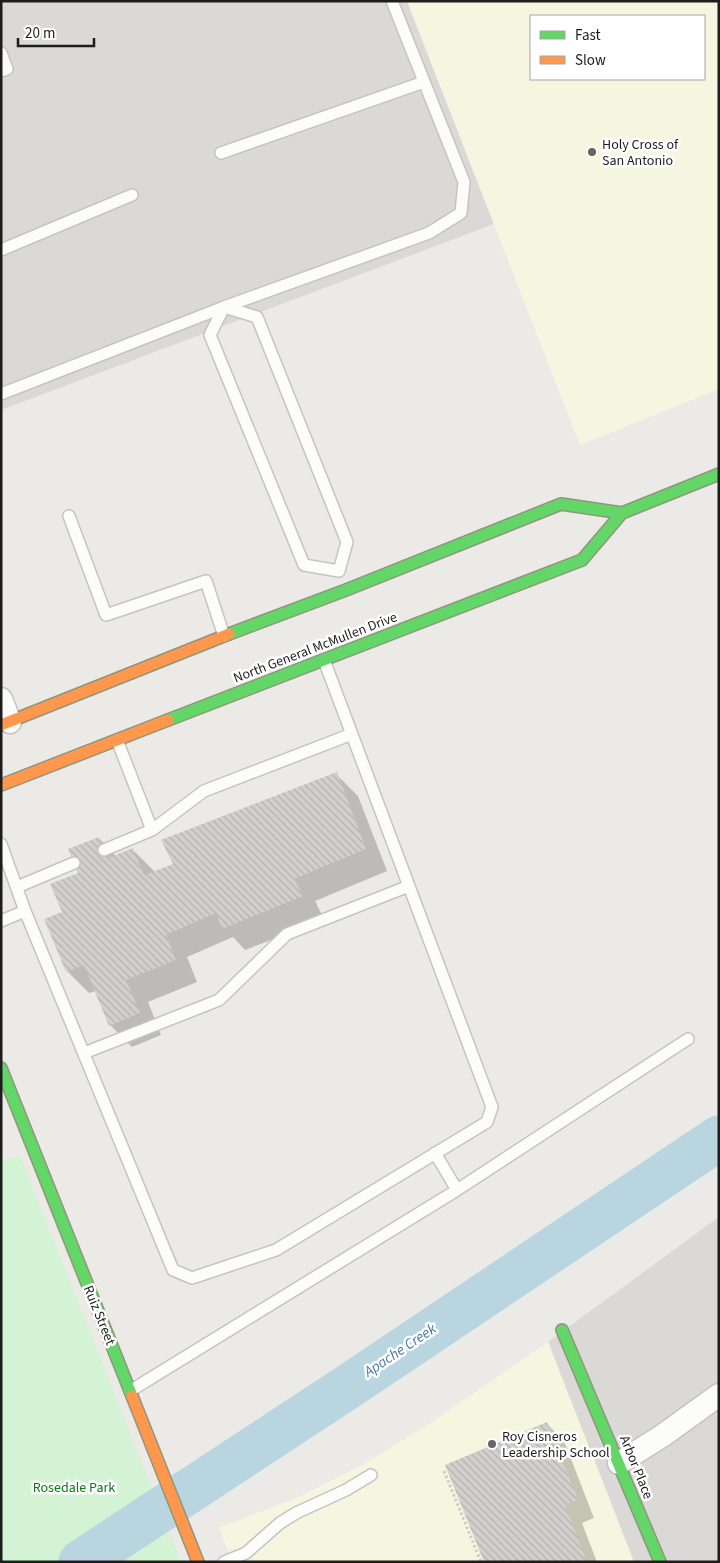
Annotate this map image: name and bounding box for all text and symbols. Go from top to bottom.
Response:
scale bar [18,15,94,47]
legend [530,15,705,80]
text: 20 m [25,23,55,44]
text: Fast [575,25,601,46]
text: Slow [575,50,606,71]
place label: Holy Cross of San Antonio [602,135,679,171]
marker: Holy Cross of San Antonio [586,146,598,158]
street label: North General McMullen Drive [231,607,400,688]
street label: Ruiz Street [78,1282,120,1349]
water label: Apache Creek [359,1318,441,1383]
place label: Roy Cisneros Leadership School [502,1427,610,1463]
street label: Arbor Place [614,1433,658,1502]
marker: Roy Cisneros Leadership School [486,1438,498,1450]
park label: Rosedale Park [33,1478,115,1498]

